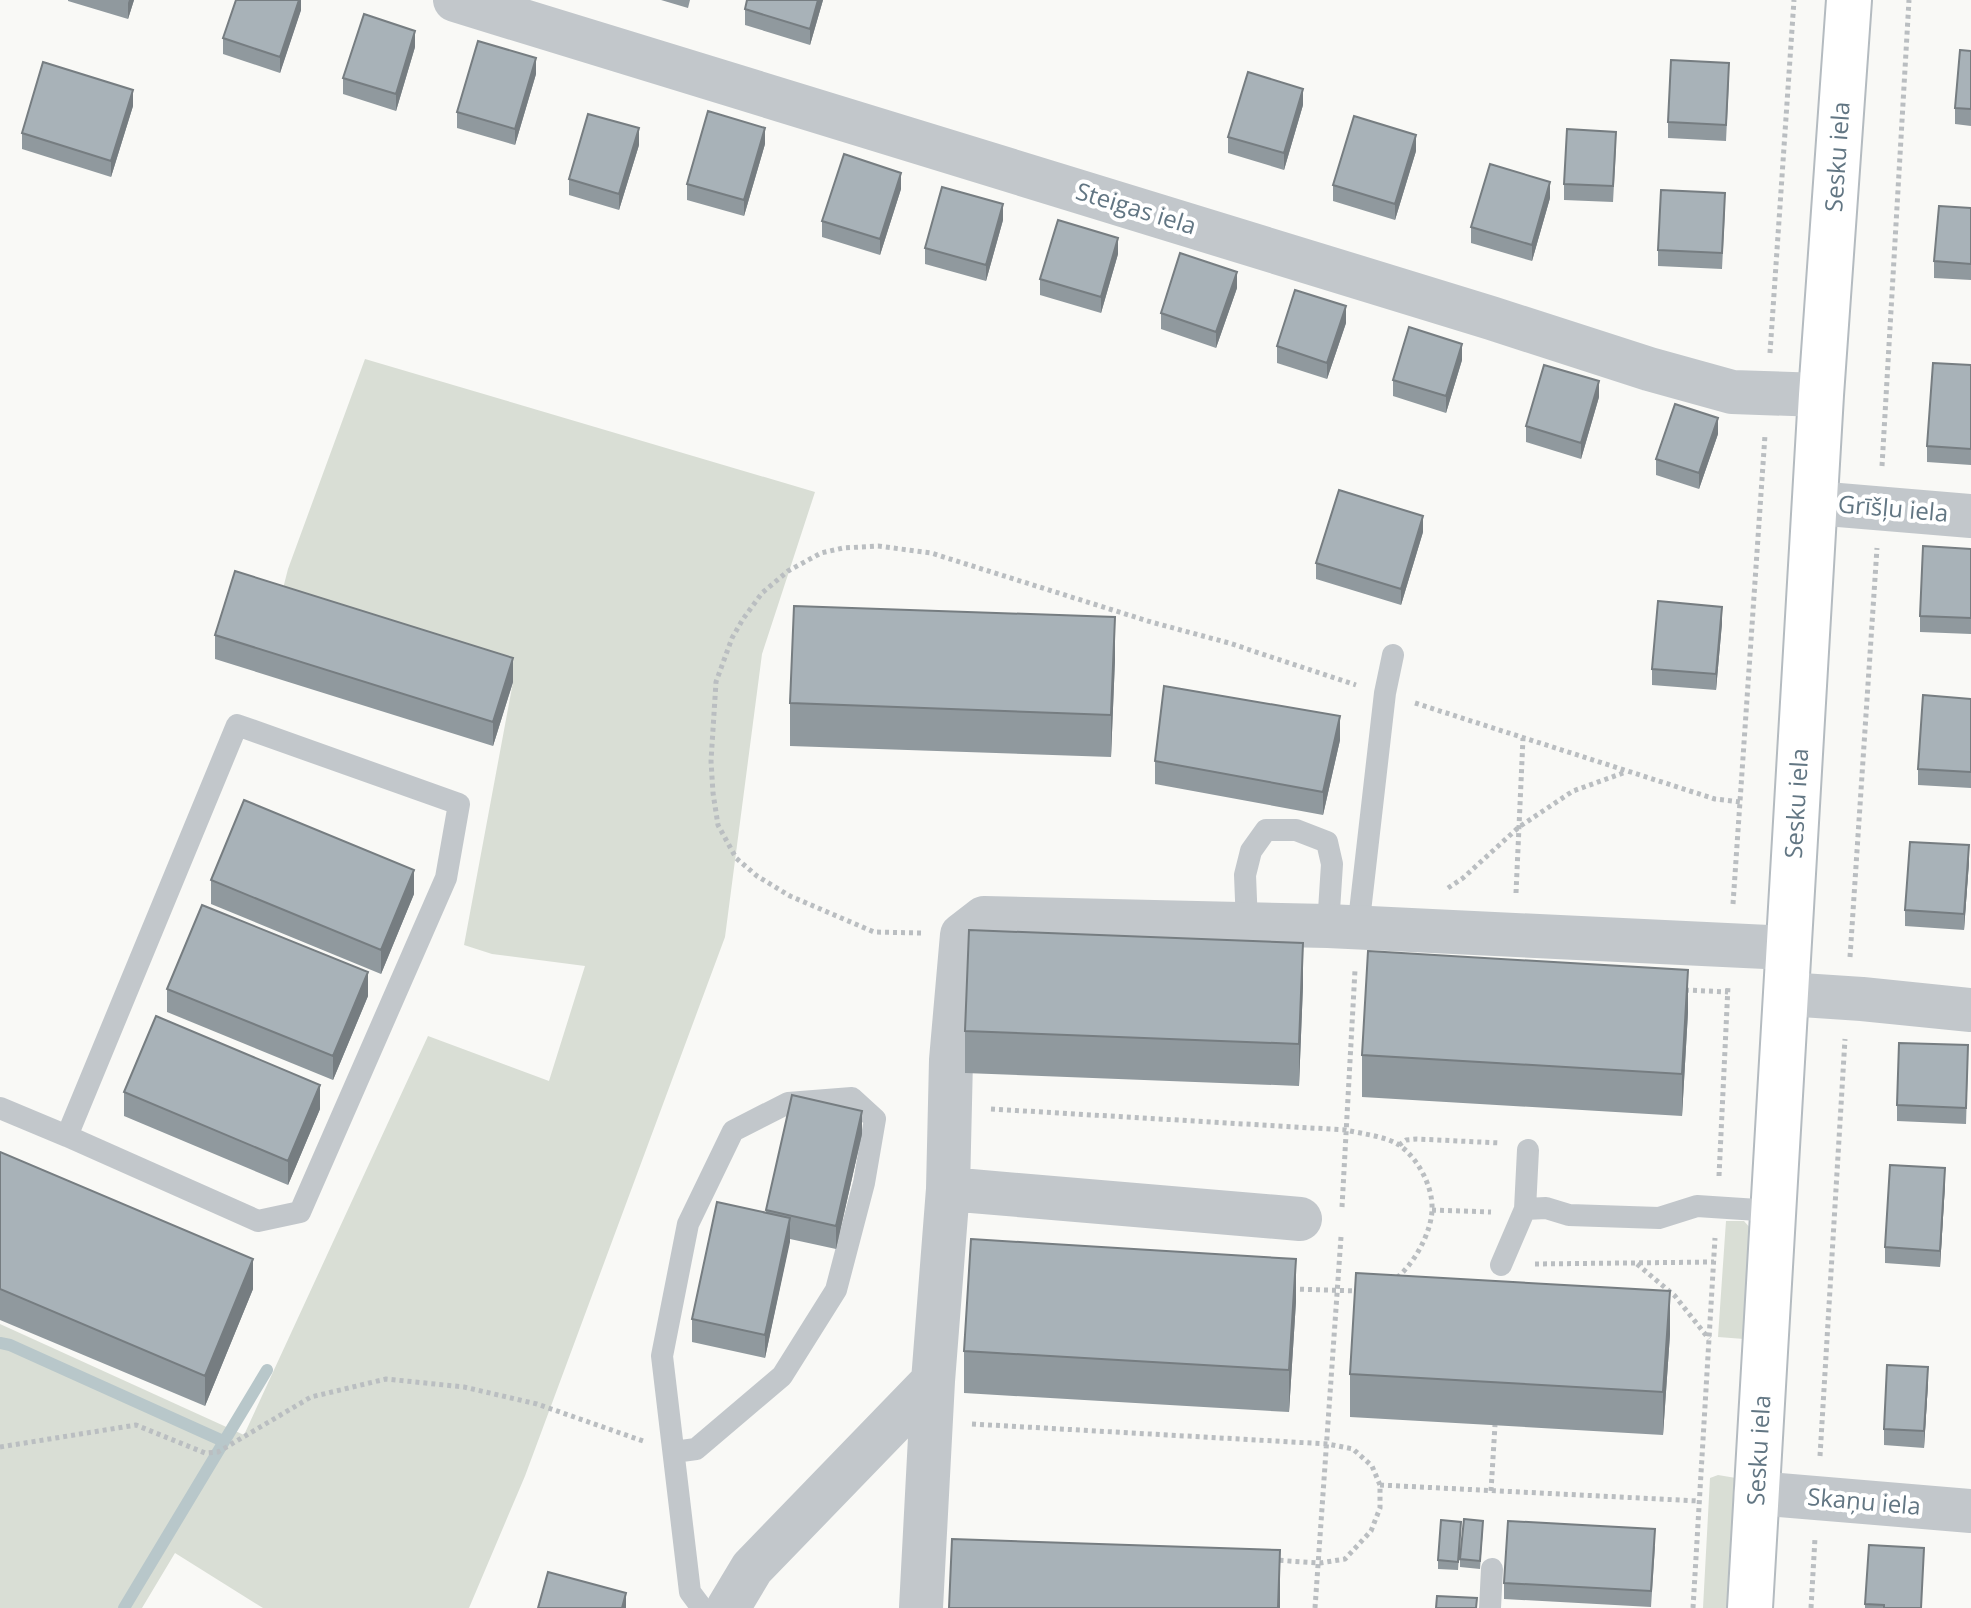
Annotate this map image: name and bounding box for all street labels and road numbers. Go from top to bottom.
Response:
street label: Sesku iela [1816,100,1857,213]
street label: Steigas iela [1072,174,1201,242]
street label: Grīšļu iela [1837,486,1950,529]
street label: Sesku iela [1776,747,1815,859]
street label: Sesku iela [1738,1394,1777,1506]
street label: Skaņu iela [1806,1479,1922,1522]

